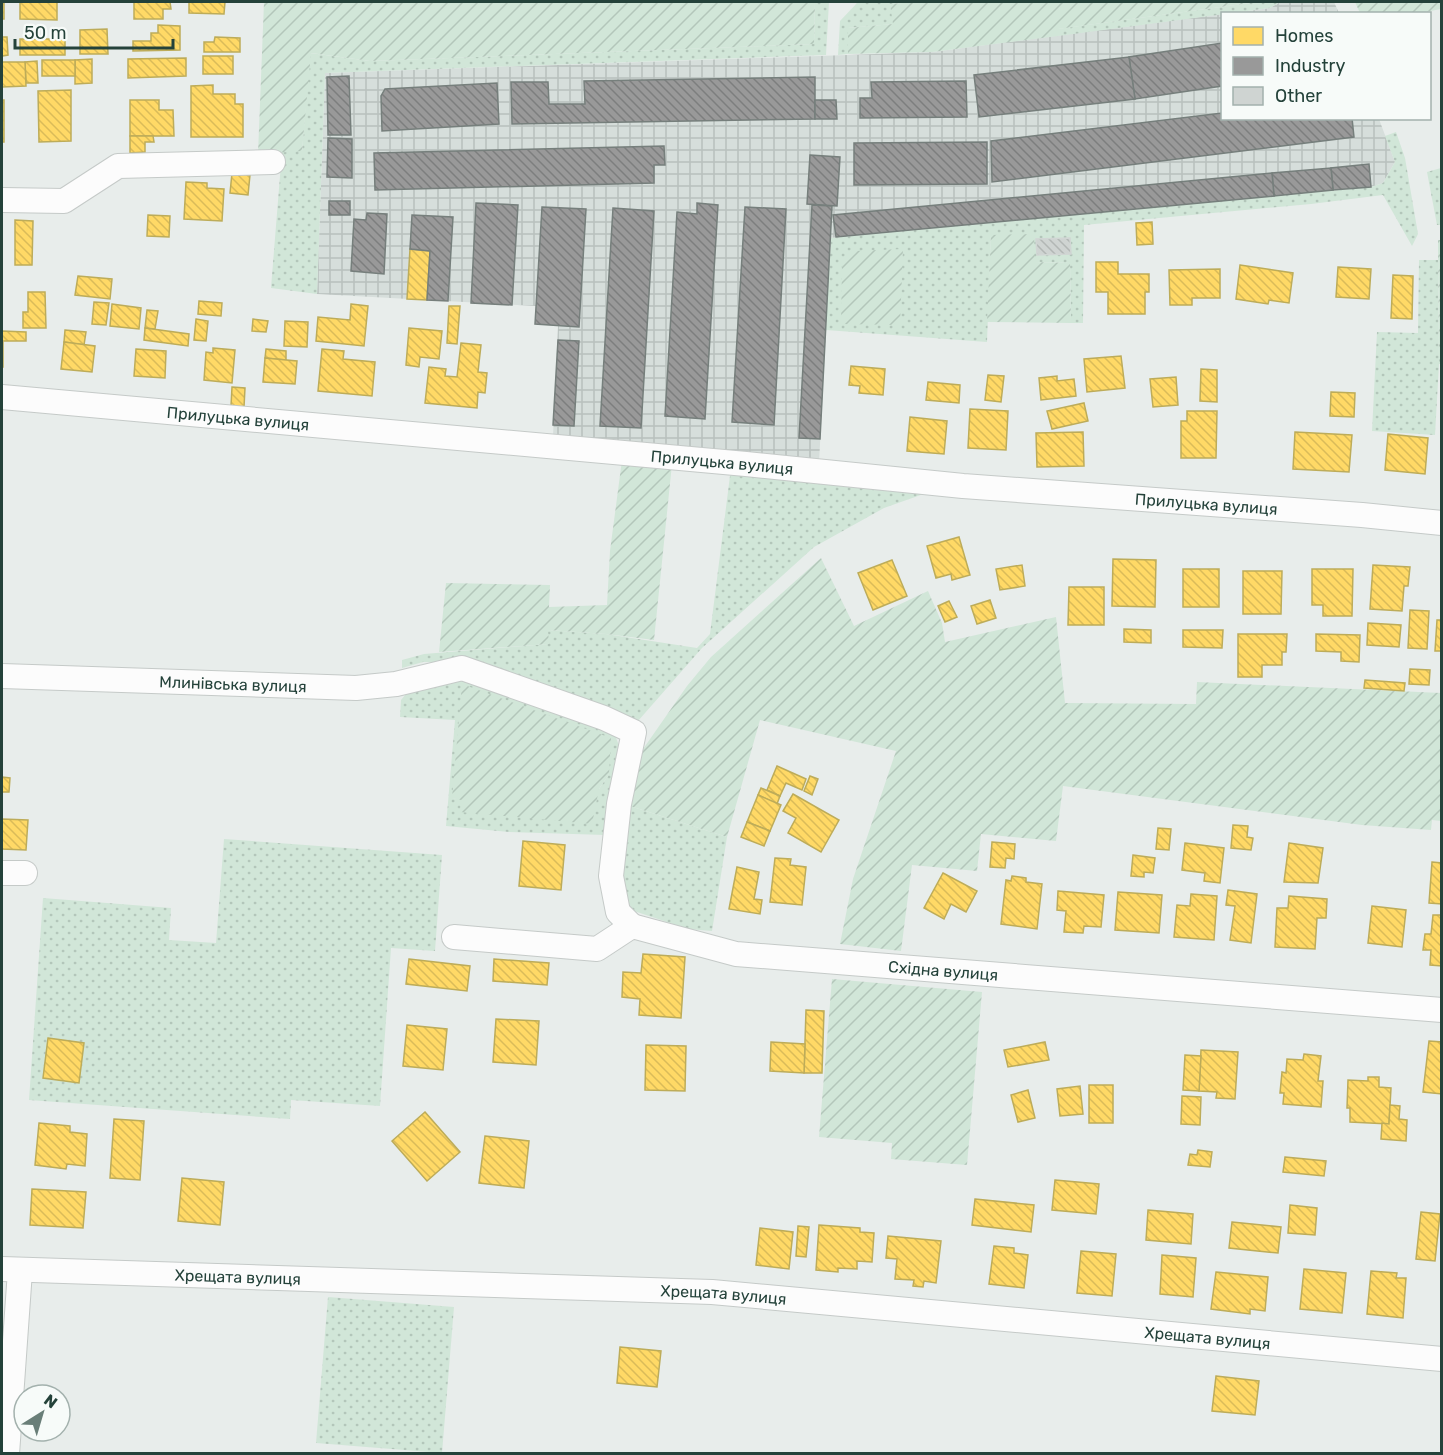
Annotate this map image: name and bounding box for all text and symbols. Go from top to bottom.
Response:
scale bar [15,12,172,50]
legend [1221,12,1431,120]
text: 50 m [24,22,67,44]
text: Homes [1275,25,1333,47]
text: Industry [1275,55,1345,77]
text: Other [1275,85,1322,107]
street label: Прилуцька вулиця [166,402,310,434]
street label: Прилуцька вулиця [650,446,794,478]
street label: Прилуцька вулиця [1134,489,1278,518]
street label: Млинівська вулиця [159,672,307,696]
street label: Східна вулиця [888,957,999,984]
street label: Хрещата вулиця [174,1265,301,1288]
street label: Хрещата вулиця [660,1281,787,1308]
street label: Хрещата вулиця [1144,1322,1271,1353]
north arrow [12,1383,72,1443]
text: N [40,1390,61,1412]

